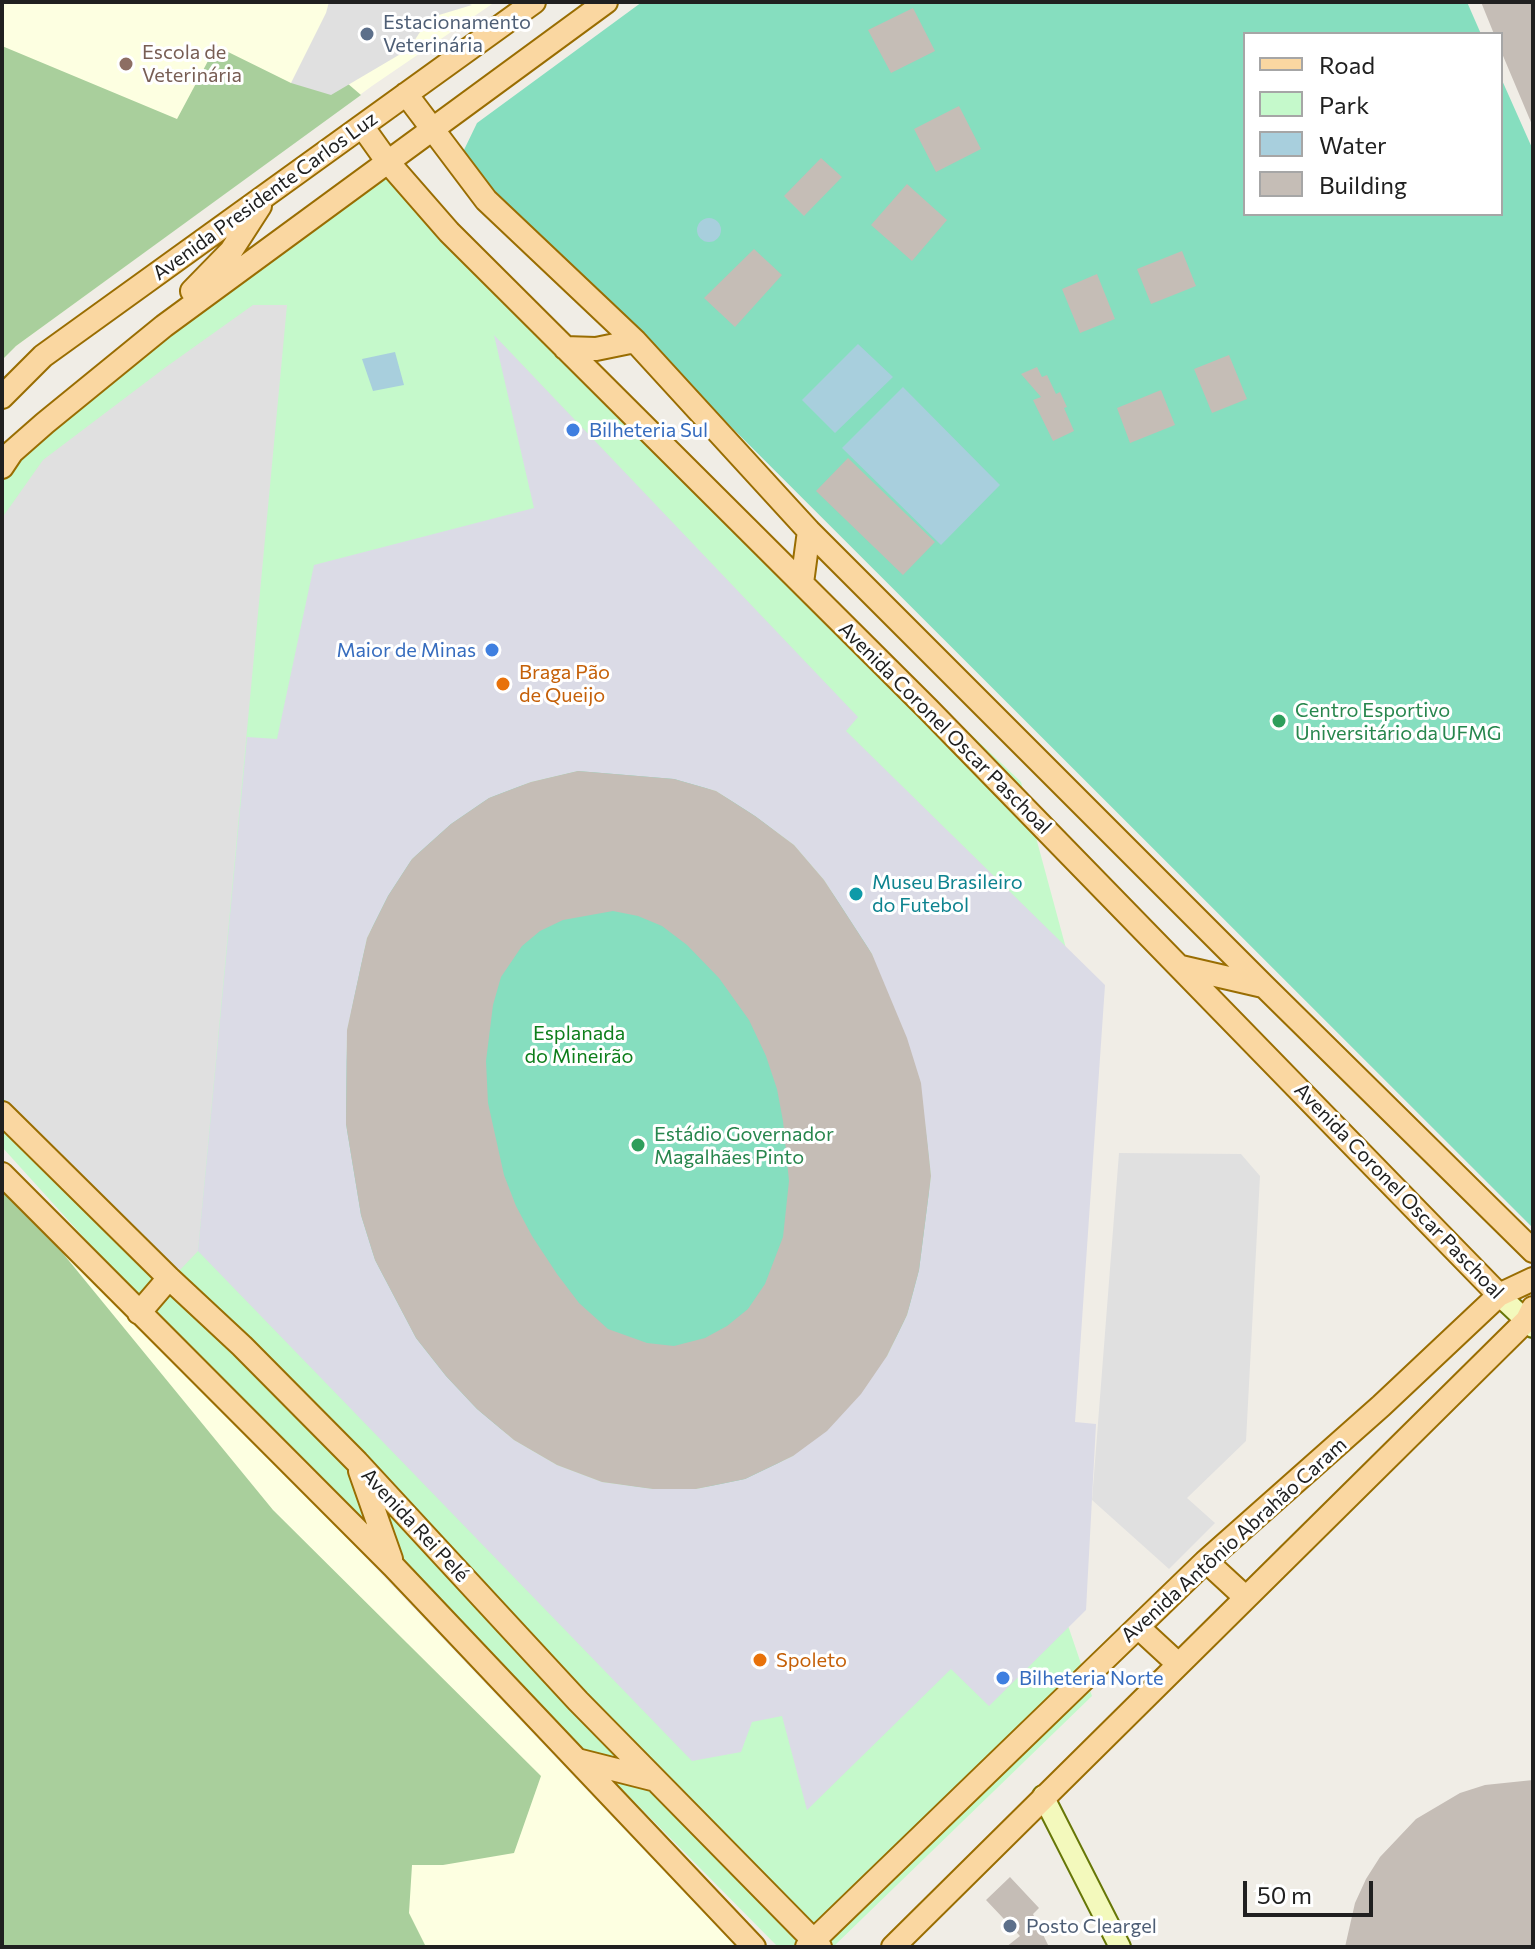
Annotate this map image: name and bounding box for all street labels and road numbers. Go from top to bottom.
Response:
street label: Avenida Presidente Carlos Luz [148,107,382,285]
street label: Avenida Coronel Oscar Paschoal [834,617,1056,839]
street label: Avenida Coronel Oscar Paschoal [1289,1078,1509,1304]
street label: Avenida Antônio Abrahão Caram [1116,1432,1352,1648]
street label: Avenida Rei Pelé [356,1463,474,1587]

